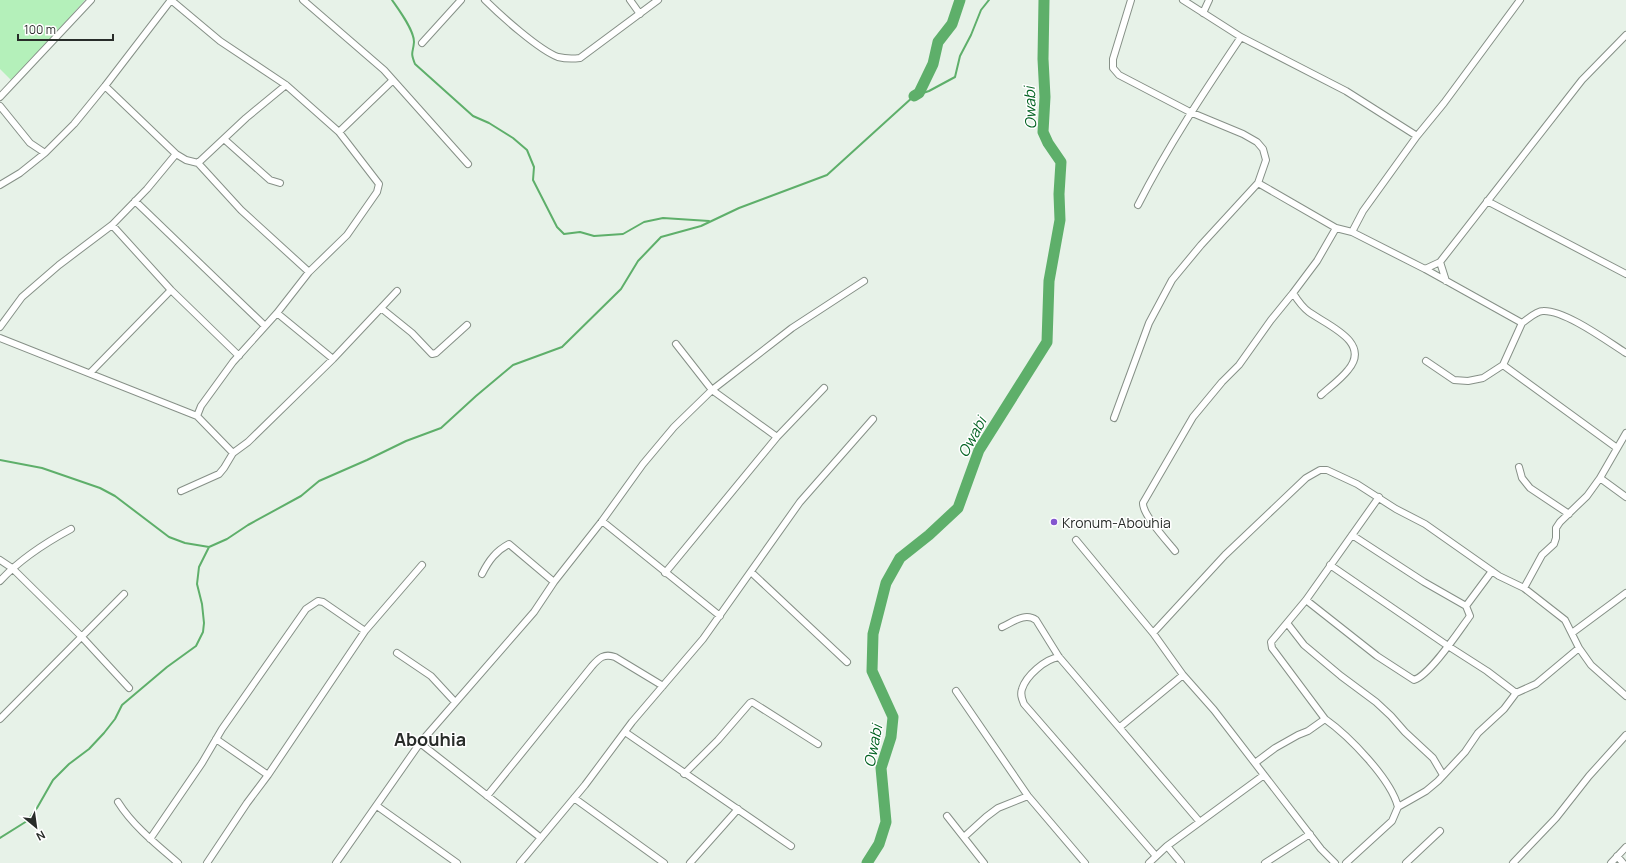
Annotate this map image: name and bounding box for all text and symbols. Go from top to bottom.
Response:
scale bar [18,16,113,42]
text: 100 m [24,21,56,38]
water label: Owabi [1019,84,1041,130]
water label: Owabi [953,411,992,461]
place label: Kronum-Abouhia [1062,513,1171,532]
marker: Kronum-Abouhia [1049,517,1059,527]
water label: Owabi [859,721,888,769]
district label: Abouhia [394,727,466,751]
north arrow [16,807,56,847]
text: N [34,828,48,845]

